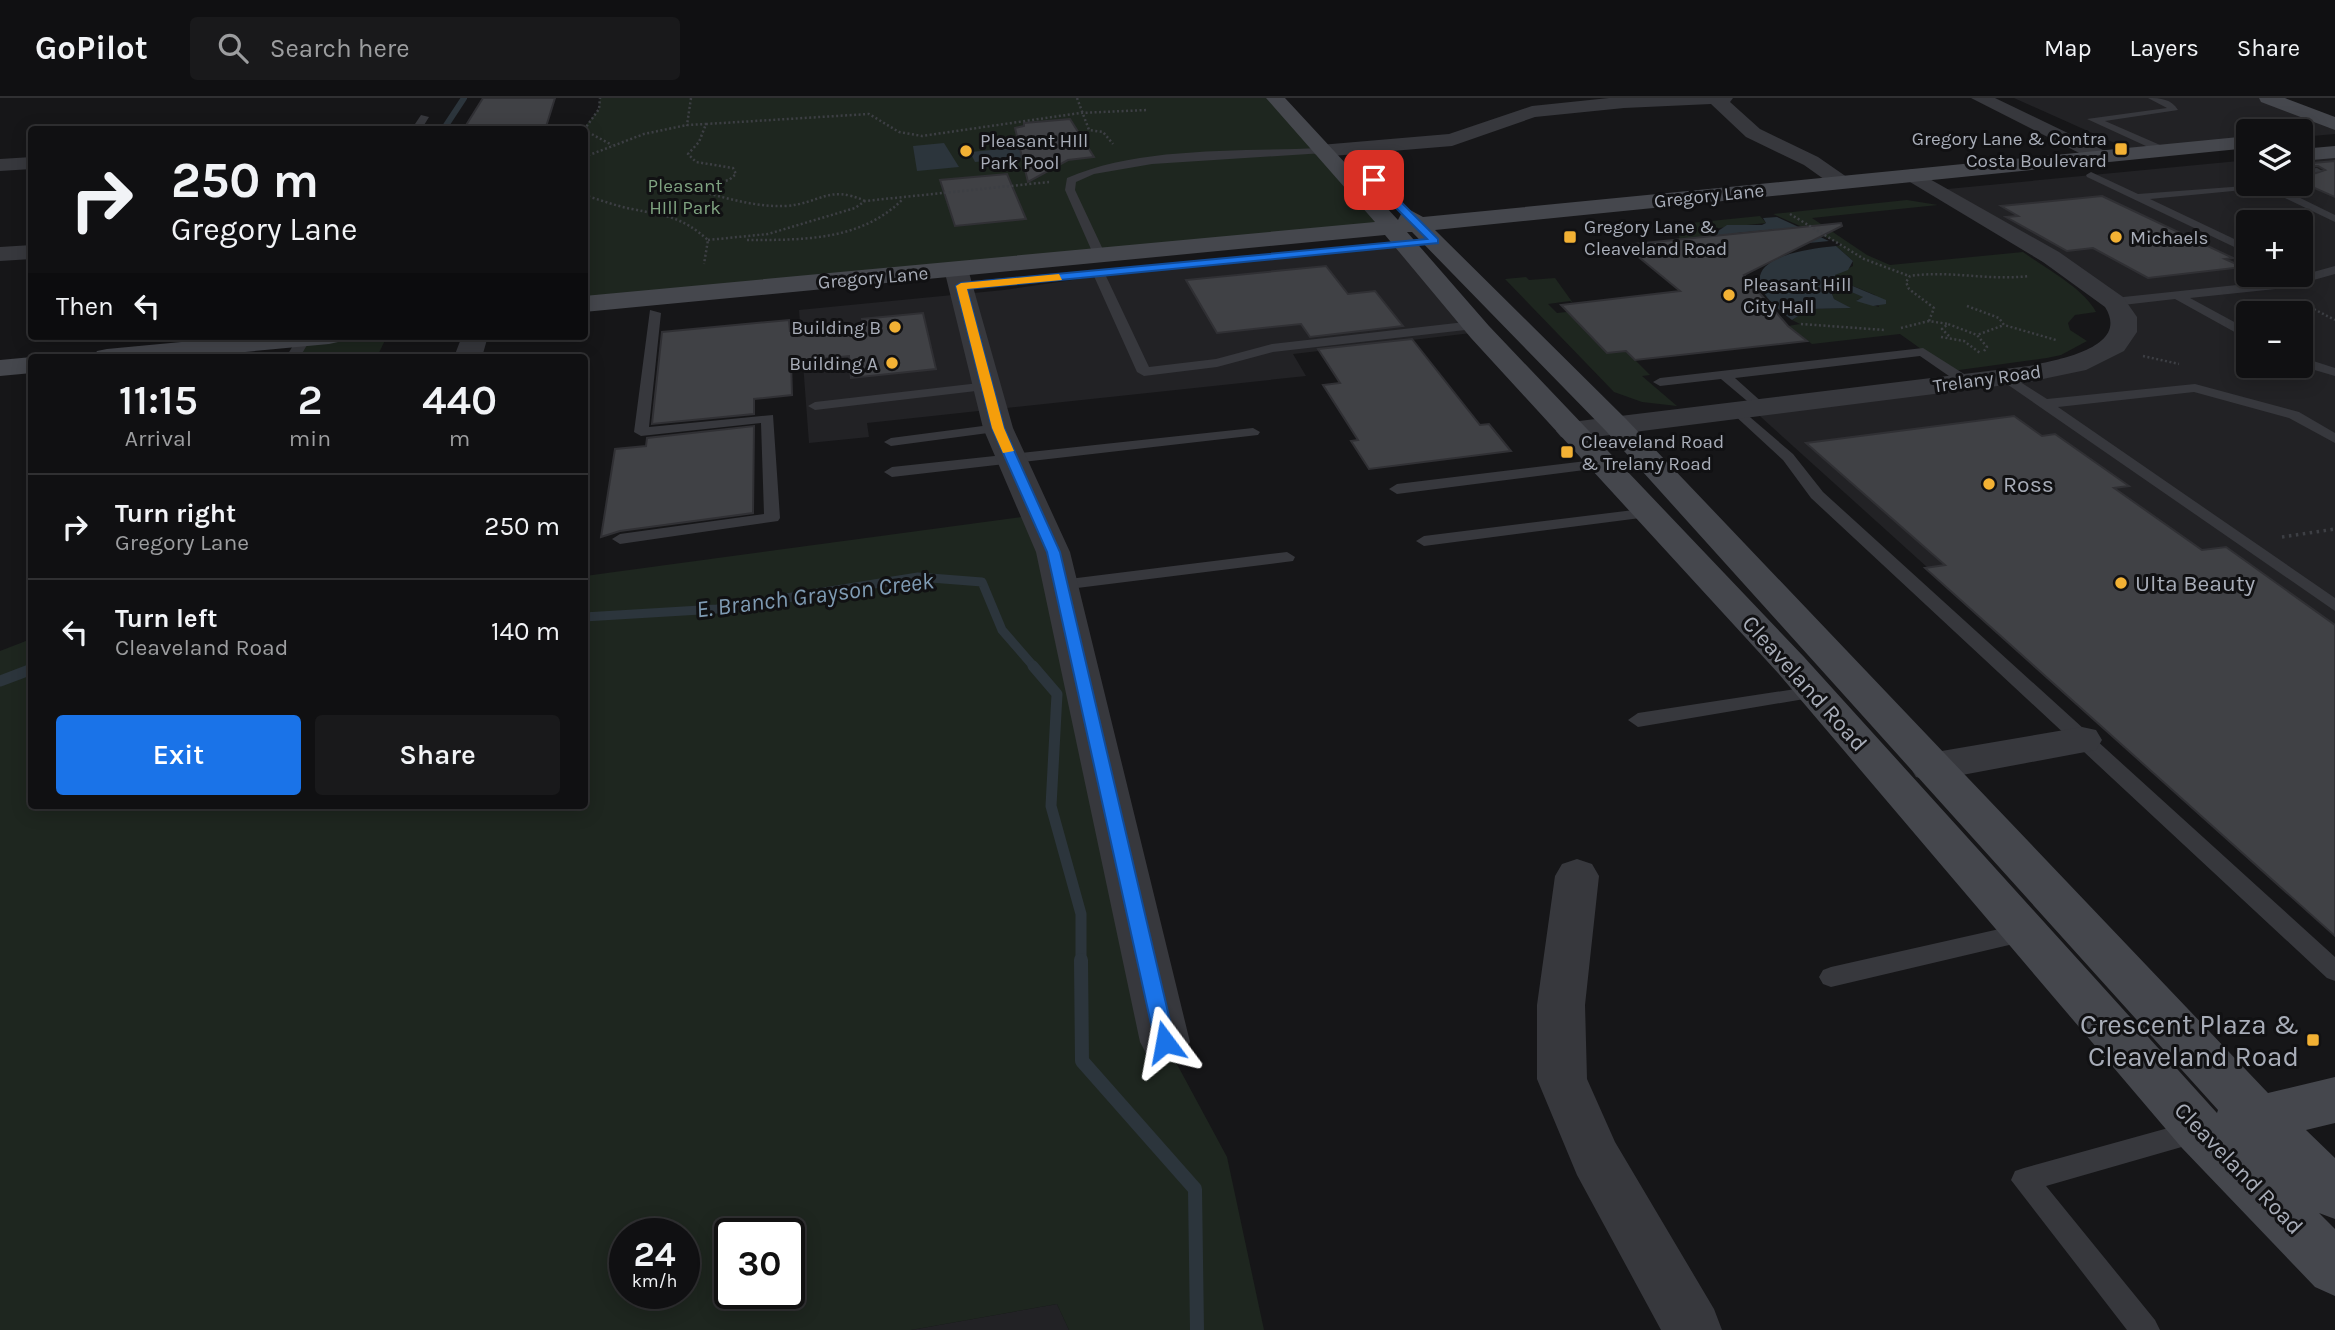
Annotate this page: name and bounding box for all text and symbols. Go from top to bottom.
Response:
search box [190,17,680,80]
text: GoPilot [35,29,148,67]
icon: search [214,29,252,67]
text: Search here [270,33,410,64]
text: Map [2044,34,2092,62]
text: Layers [2130,34,2199,62]
text: Share [2237,34,2300,62]
map controls [2236,119,2313,378]
button: layers [2236,119,2313,196]
place label: Gregory Lane & Contra Costa Boulevard [1912,128,2107,172]
place label: Pleasant HIll Park Pool [980,130,1088,174]
marker: Gregory Lane & Contra Costa Boulevard [2113,141,2129,157]
marker: Pleasant HIll Park Pool [958,143,974,159]
pin [1344,150,1404,210]
text: 250 m [171,152,319,209]
icon: right [56,154,147,245]
icon: arrive [1355,161,1393,199]
park label: Pleasant HIll Park [647,175,723,219]
street label: Gregory Lane [1653,179,1765,213]
button: + [2236,210,2313,287]
text: Gregory Lane [171,211,358,248]
place label: Gregory Lane & Cleaveland Road [1584,216,1727,260]
place label: Michaels [2130,227,2209,249]
marker: Gregory Lane & Cleaveland Road [1562,229,1578,245]
marker: Michaels [2108,229,2124,245]
street label: Gregory Lane [817,262,929,294]
place label: Pleasant Hill City Hall [1743,274,1852,318]
icon: left [128,287,166,325]
marker: Pleasant Hill City Hall [1721,287,1737,303]
text: Then [56,291,114,322]
button: − [2236,301,2313,378]
place label: Building B [791,317,881,339]
marker: Building B [887,319,903,335]
place label: Building A [789,353,878,375]
marker: Building A [884,355,900,371]
street label: Trelany Road [1932,361,2043,397]
text: 11:15 [119,375,198,425]
text: 2 [297,375,323,425]
text: 440 [422,375,497,425]
text: Arrival [125,425,192,452]
text: min [289,425,331,452]
text: m [449,425,470,452]
place label: Cleaveland Road & Trelany Road [1581,431,1724,475]
marker: Cleaveland Road & Trelany Road [1559,444,1575,460]
place label: Ross [2003,471,2054,498]
marker: Ross [1981,476,1997,492]
text: Turn right [115,498,236,529]
icon: right [56,508,94,546]
text: 250 m [484,511,560,542]
text: Gregory Lane [115,529,249,556]
water label: E. Branch Grayson Creek [695,566,936,623]
place label: Ulta Beauty [2135,570,2256,597]
marker: Ulta Beauty [2113,575,2129,591]
text: Turn left [115,603,217,634]
street label: Cleaveland Road [1737,610,1873,757]
icon: left [56,613,94,651]
text: 140 m [491,616,560,647]
text: Cleaveland Road [115,634,288,661]
button: Exit [56,715,301,795]
button: Share [315,715,560,795]
position arrow [1128,1005,1202,1079]
place label: Crescent Plaza & Cleaveland Road [2080,1008,2299,1073]
marker: Crescent Plaza & Cleaveland Road [2305,1032,2321,1048]
street label: Cleaveland Road [2169,1097,2309,1240]
speed limit sign: 30 [714,1218,805,1309]
text: 24 [634,1234,676,1275]
text: km/h [632,1270,677,1292]

